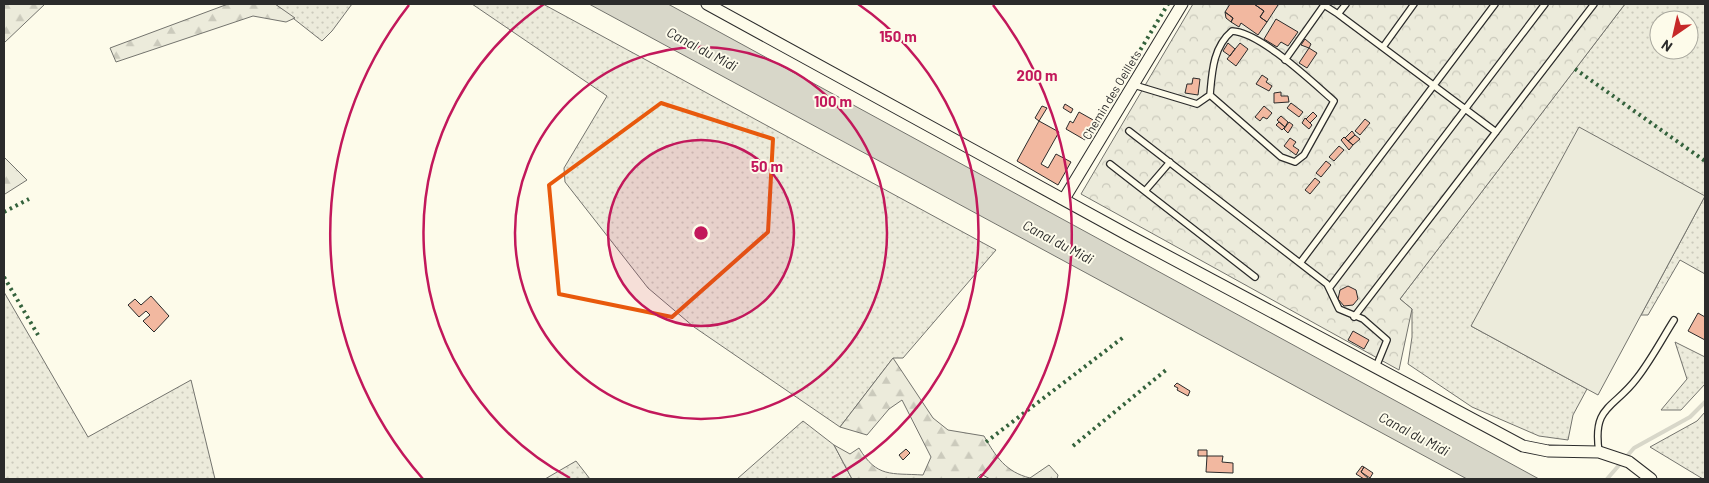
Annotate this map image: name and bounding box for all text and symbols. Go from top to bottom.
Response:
north arrow [1649,10,1699,60]
water label: Canal du Midi [664,23,741,75]
text: 150 m [879,27,917,45]
text: N [1658,37,1675,56]
street label: Chemin des Oeillets [1079,47,1143,142]
text: 200 m [1016,66,1058,84]
text: 100 m [814,92,852,110]
text: 50 m [751,157,783,175]
water label: Canal du Midi [1020,216,1097,268]
centre of rings [692,224,710,242]
water label: Canal du Midi [1376,408,1453,460]

